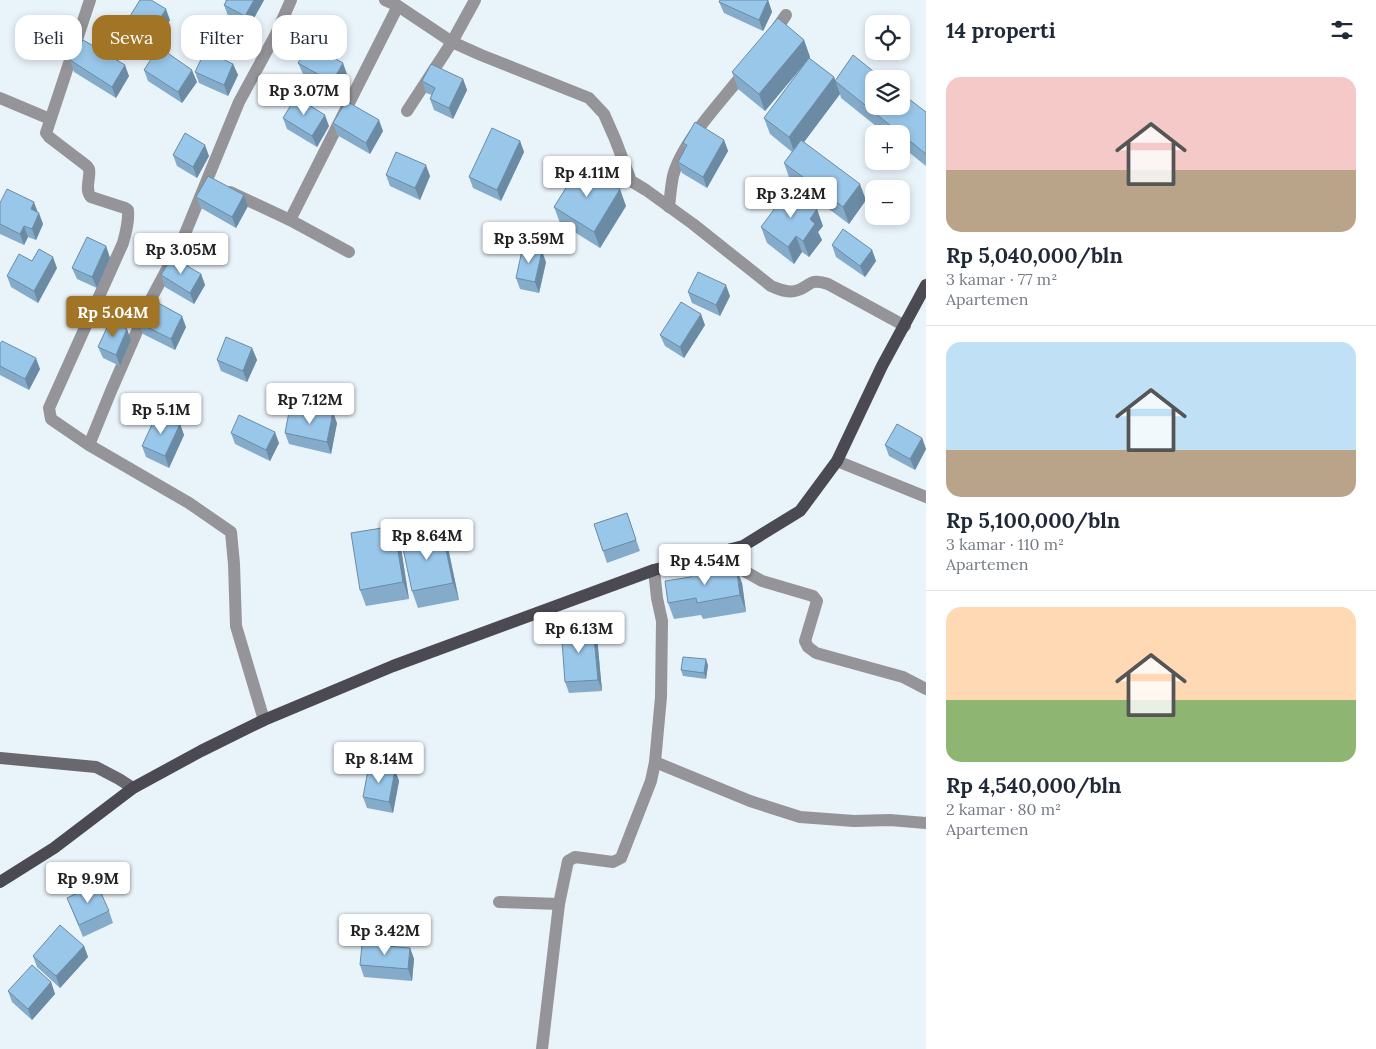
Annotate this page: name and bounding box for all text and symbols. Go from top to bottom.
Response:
chip: Beli [15,15,82,60]
chip: Sewa [92,15,171,60]
chip: Filter [181,15,262,60]
chip: Baru [272,15,347,60]
map controls [865,15,910,225]
button: locate [865,15,910,60]
icon: filters [1328,16,1356,44]
text: 14 properti [946,17,1056,44]
button: layers [865,70,910,115]
pin: Rp 3.07M [252,74,356,116]
text: Rp 3.07M [269,80,339,100]
icon: home [1106,109,1196,199]
button: + [865,125,910,170]
pin: Rp 4.11M [535,156,639,198]
text: Rp 4.11M [554,162,620,182]
pin: Rp 3.24M [739,176,843,219]
button: − [865,180,910,225]
text: Rp 3.24M [756,183,826,203]
pin: Rp 3.59M [477,222,581,264]
text: Rp 3.59M [494,228,564,248]
pin: Rp 3.05M [129,232,233,275]
text: Rp 3.05M [145,239,217,259]
text: Rp 5,040,000/bln [946,242,1123,269]
text: 3 kamar · 77 m² [946,269,1057,289]
text: Apartemen [946,289,1028,309]
pin: Rp 5.04M [61,296,165,338]
text: Rp 5.04M [77,302,149,322]
icon: home [1106,375,1196,465]
pin: Rp 7.12M [258,382,362,425]
text: Rp 7.12M [277,389,343,409]
pin: Rp 5.1M [115,392,207,435]
text: Rp 5.1M [131,399,191,419]
text: Rp 5,100,000/bln [946,507,1120,534]
pin: Rp 8.64M [375,518,479,561]
text: Rp 8.64M [391,525,463,545]
text: 3 kamar · 110 m² [946,534,1064,554]
pin: Rp 4.54M [653,544,757,586]
text: Rp 4.54M [670,550,740,570]
text: Apartemen [946,554,1028,574]
pin: Rp 6.13M [527,612,631,654]
text: Rp 6.13M [545,618,613,638]
icon: home [1106,640,1196,730]
pin: Rp 8.14M [327,742,431,784]
text: Rp 8.14M [345,748,413,768]
text: Rp 4,540,000/bln [946,772,1121,799]
text: 2 kamar · 80 m² [946,799,1061,819]
text: Apartemen [946,819,1028,839]
pin: Rp 9.9M [42,862,134,904]
text: Rp 9.9M [57,868,119,888]
pin: Rp 3.42M [333,914,437,956]
text: Rp 3.42M [350,920,420,940]

